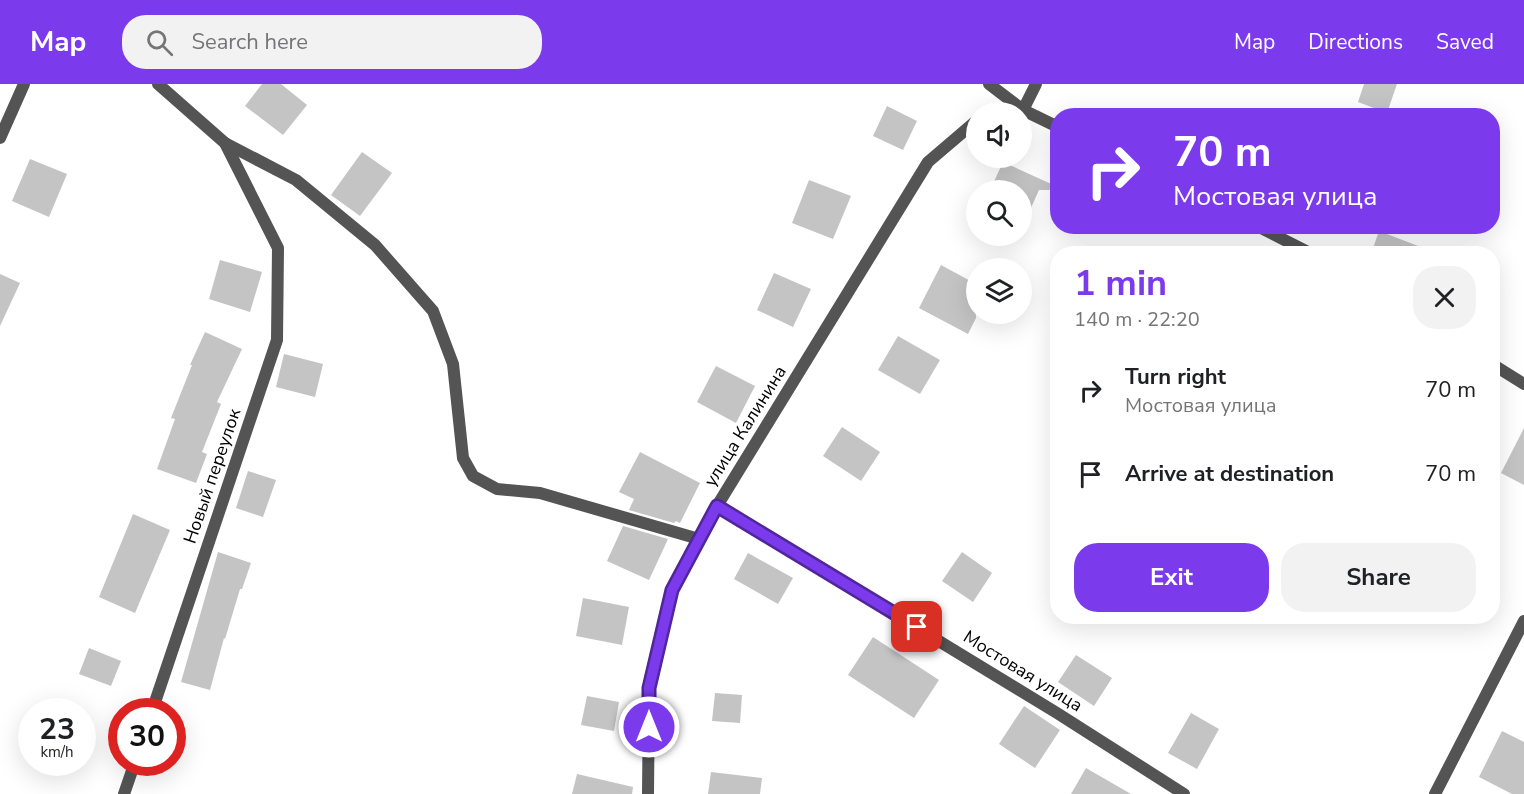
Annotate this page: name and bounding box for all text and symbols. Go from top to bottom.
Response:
search box [122,15,542,69]
text: Map [30,23,86,61]
icon: search [143,26,176,59]
text: Search here [191,27,308,57]
text: Map [1234,28,1275,56]
text: Directions [1308,28,1403,56]
text: Saved [1436,28,1494,56]
map controls [966,102,1032,324]
button: sound [966,102,1032,168]
text: 70 m [1173,124,1272,181]
icon: right [1074,132,1152,210]
text: Мостовая улица [1173,178,1377,215]
button: search [966,180,1032,246]
button: layers [966,258,1032,324]
text: 1 min [1074,259,1167,308]
button: close [1413,266,1476,329]
text: 140 m · 22:20 [1074,306,1200,333]
street label: улица Калинина [698,361,792,491]
text: Turn right [1125,362,1226,392]
icon: right [1074,374,1107,407]
text: 70 m [1425,375,1476,405]
text: Мостовая улица [1125,392,1276,419]
street label: Новый переулок [178,405,247,547]
icon: arrive [1074,458,1107,491]
text: Arrive at destination [1125,459,1334,489]
text: 70 m [1425,459,1476,489]
button: Exit [1074,543,1269,612]
button: Share [1281,543,1476,612]
pin [891,601,942,652]
icon: arrive [900,610,933,643]
street label: Мостовая улица [959,625,1087,717]
position arrow [617,695,681,759]
speed limit sign: 30 [108,698,186,776]
text: 23 [39,709,75,750]
text: km/h [40,742,74,762]

